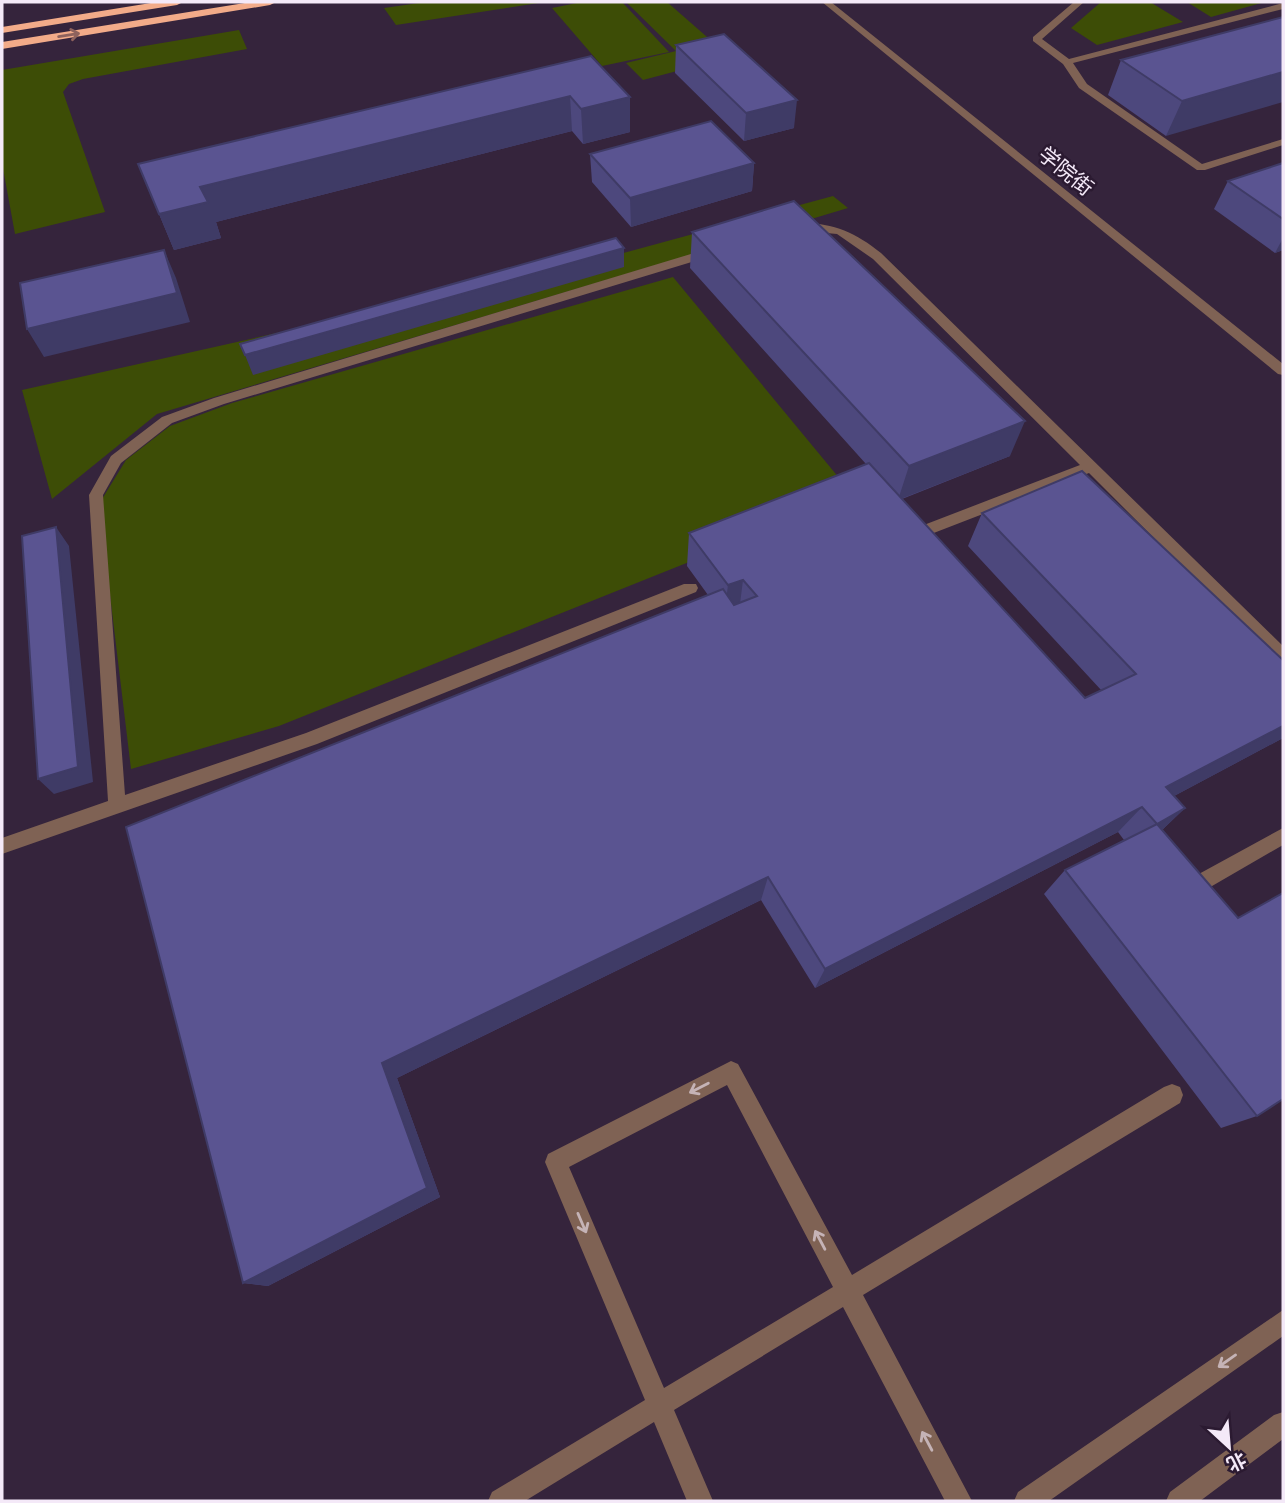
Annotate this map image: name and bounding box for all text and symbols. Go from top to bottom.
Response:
one-way arrow [57,28,80,41]
street label: 学院街 [1034,142,1098,200]
one-way arrow [689,1081,710,1095]
one-way arrow [576,1212,589,1234]
one-way arrow [813,1230,827,1251]
one-way arrow [1218,1354,1237,1368]
north arrow [1194,1412,1264,1482]
one-way arrow [920,1431,933,1452]
text: 北 [1223,1448,1249,1475]

